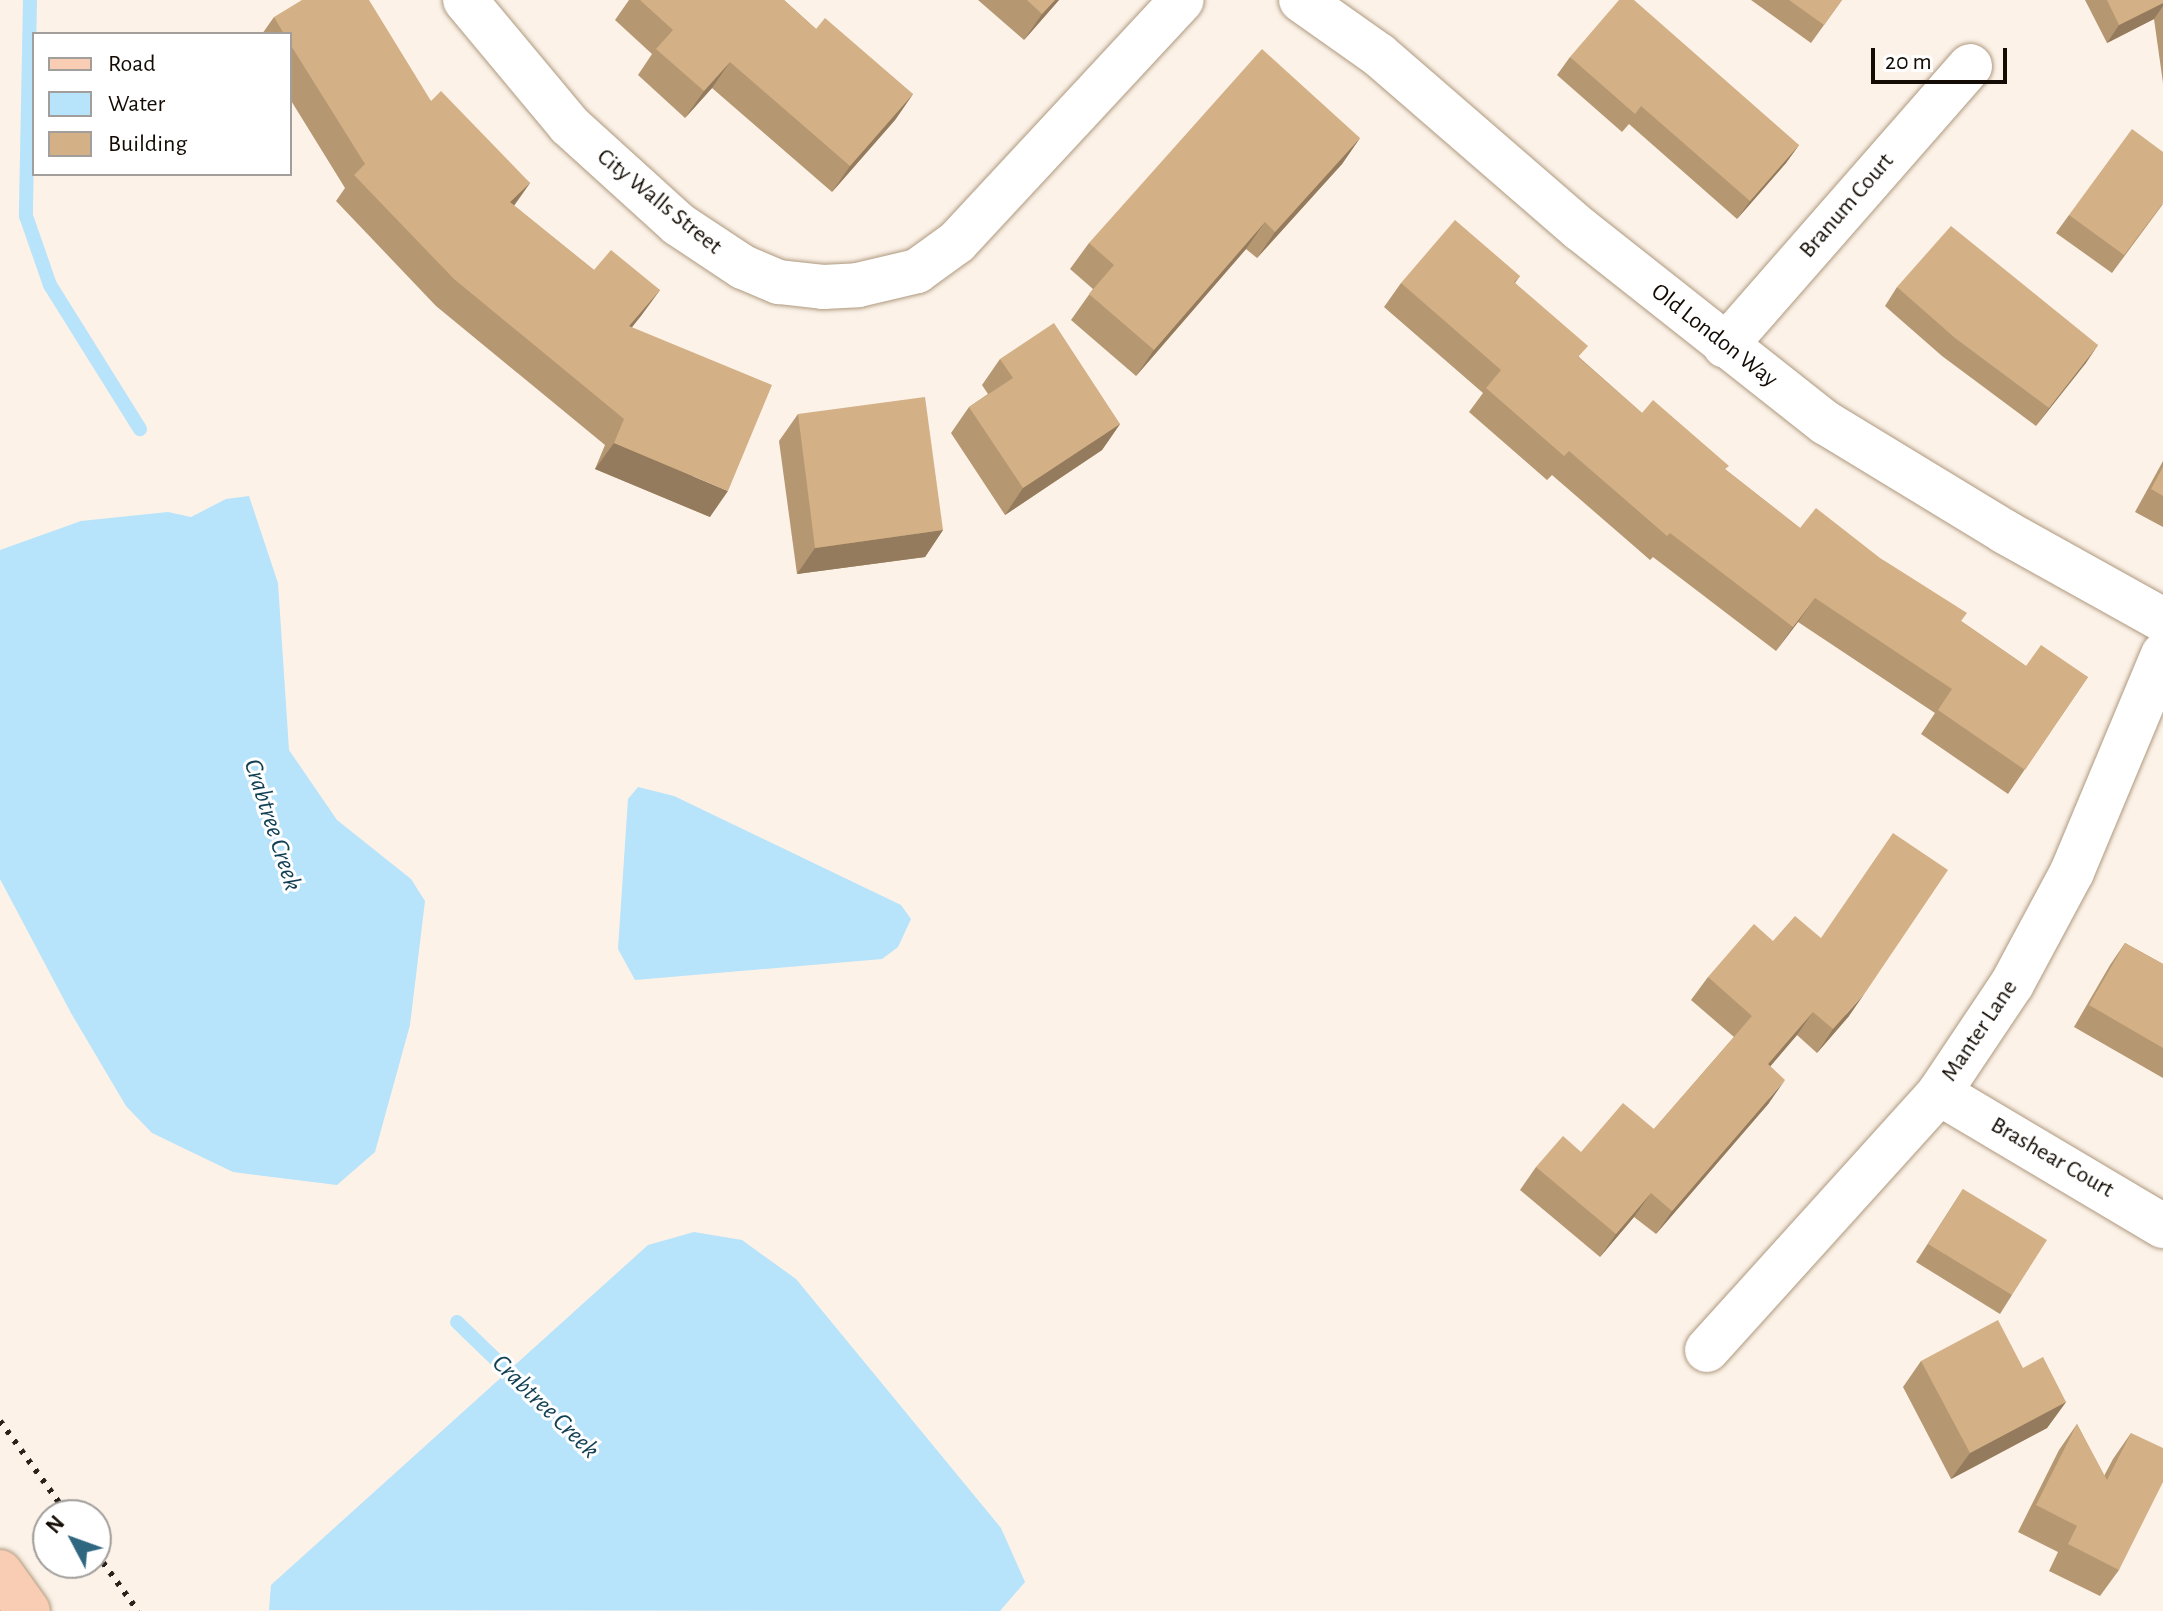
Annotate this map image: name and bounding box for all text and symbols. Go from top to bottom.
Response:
legend [32,32,292,176]
scale bar [1875,32,2011,82]
text: 20 m [1885,50,1932,74]
text: Road [108,52,156,76]
text: Water [108,92,165,116]
text: Building [108,132,187,156]
street label: City Walls Street [591,143,727,261]
street label: Branum Court [1794,148,1900,264]
street label: Old London Way [1645,278,1783,394]
water label: Crabtree Creek [236,755,308,895]
street label: Manter Lane [1936,975,2024,1087]
street label: Brashear Court [1985,1111,2119,1205]
water label: Crabtree Creek [485,1348,605,1466]
north arrow [32,1499,112,1579]
text: N [42,1512,69,1538]

